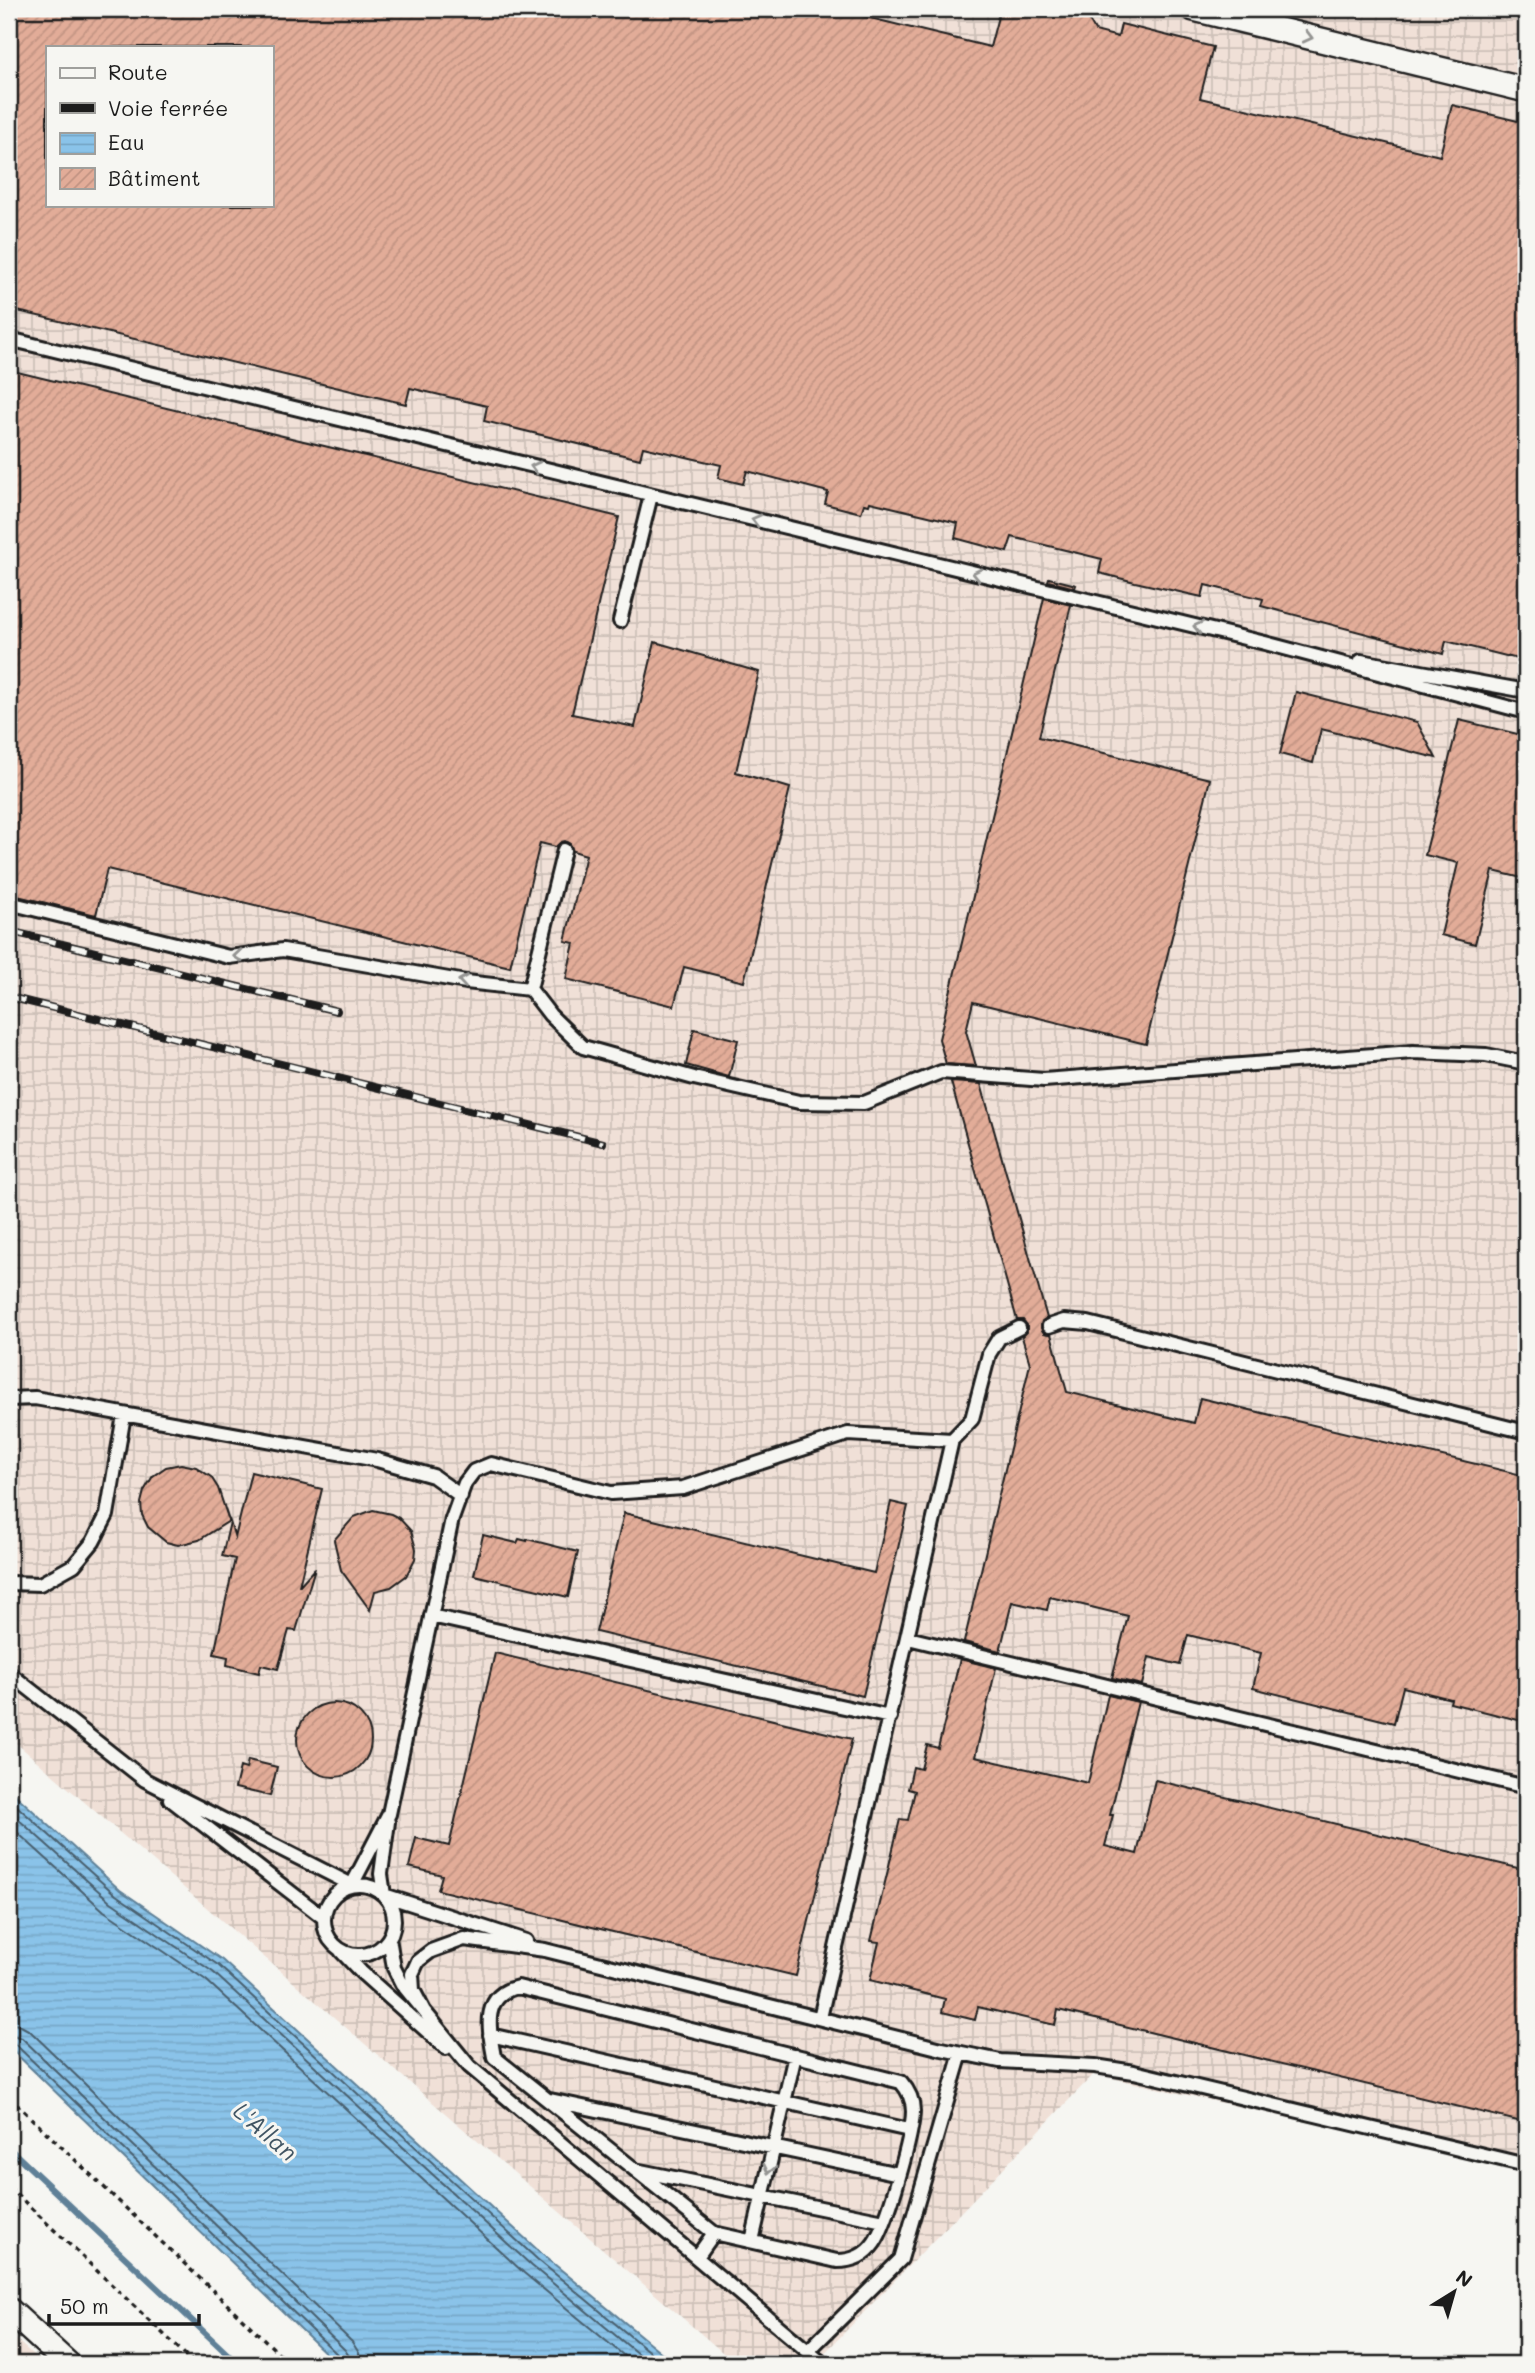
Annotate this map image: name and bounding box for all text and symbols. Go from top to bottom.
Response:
one-way arrow [1302,29,1314,43]
legend [46,46,273,206]
text: Route [108,58,168,85]
text: Voie ferrée [108,94,228,121]
text: Eau [108,128,145,155]
text: Bâtiment [108,164,200,191]
one-way arrow [529,461,541,475]
one-way arrow [750,514,762,529]
one-way arrow [971,568,983,582]
one-way arrow [1192,621,1204,635]
one-way arrow [232,948,243,963]
one-way arrow [457,974,468,989]
water label: L'Allan [228,2095,304,2167]
one-way arrow [763,2163,777,2175]
north arrow [1420,2258,1490,2328]
text: N [1451,2264,1478,2292]
scale bar [49,2282,200,2326]
text: 50 m [60,2292,109,2319]

